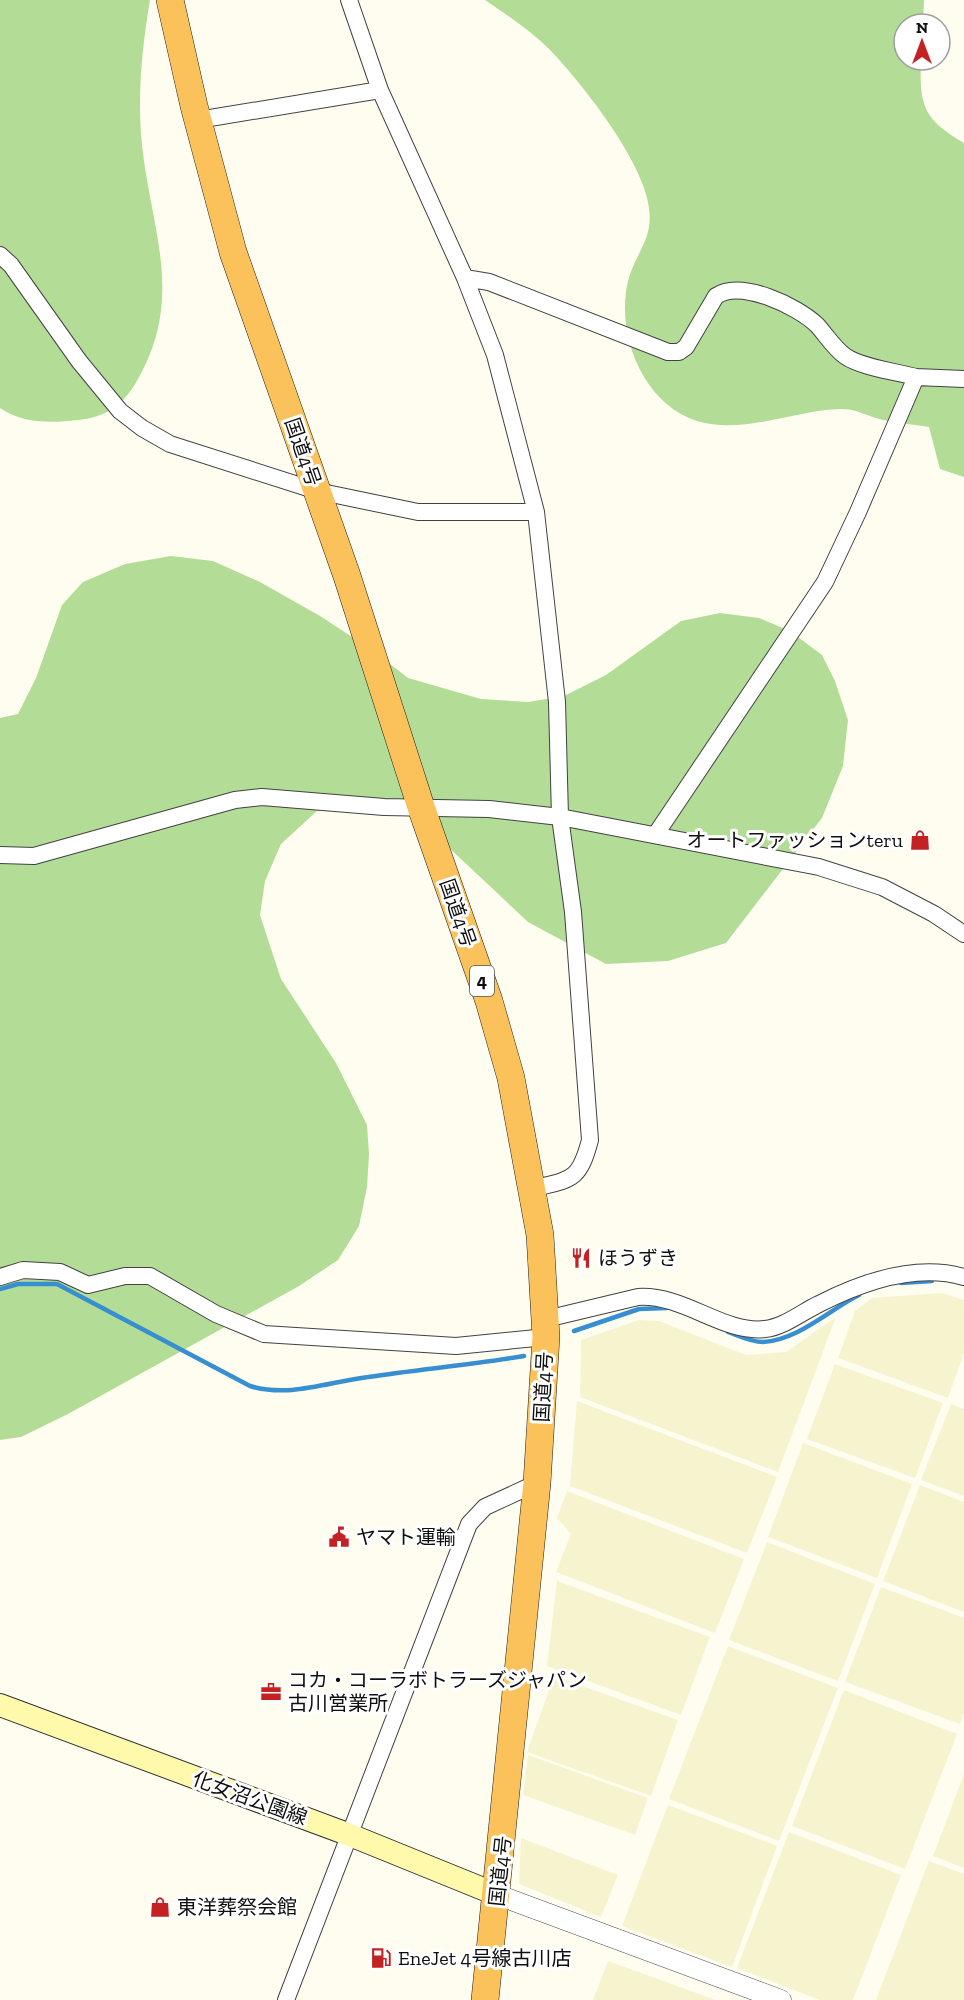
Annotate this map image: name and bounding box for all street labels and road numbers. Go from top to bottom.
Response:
street label: 国道4号 [280,415,326,489]
street label: 国道4号 [435,876,481,950]
road number: 4 [470,966,494,996]
street label: 国道4号 [529,1351,557,1423]
street label: 化女沼公園線 [190,1766,310,1830]
street label: 国道4号 [484,1835,516,1907]

